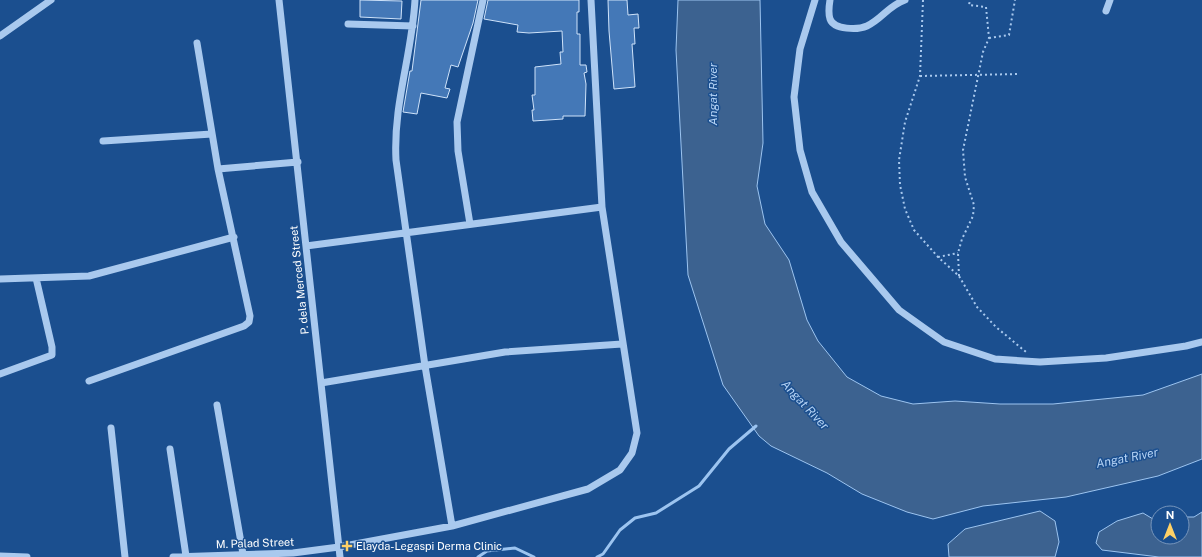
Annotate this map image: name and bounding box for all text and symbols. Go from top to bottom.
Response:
water label: Angat River [706,62,720,125]
street label: P. dela Merced Street [287,225,311,335]
water label: Angat River [778,377,832,433]
water label: Angat River [1095,445,1160,471]
north arrow [1150,505,1190,545]
text: N [1166,509,1174,521]
street label: M. Palad Street [216,536,294,550]
marker: Elayda-Legaspi Derma Clinic [341,540,353,552]
place label: Elayda-Legaspi Derma Clinic [356,540,502,552]

